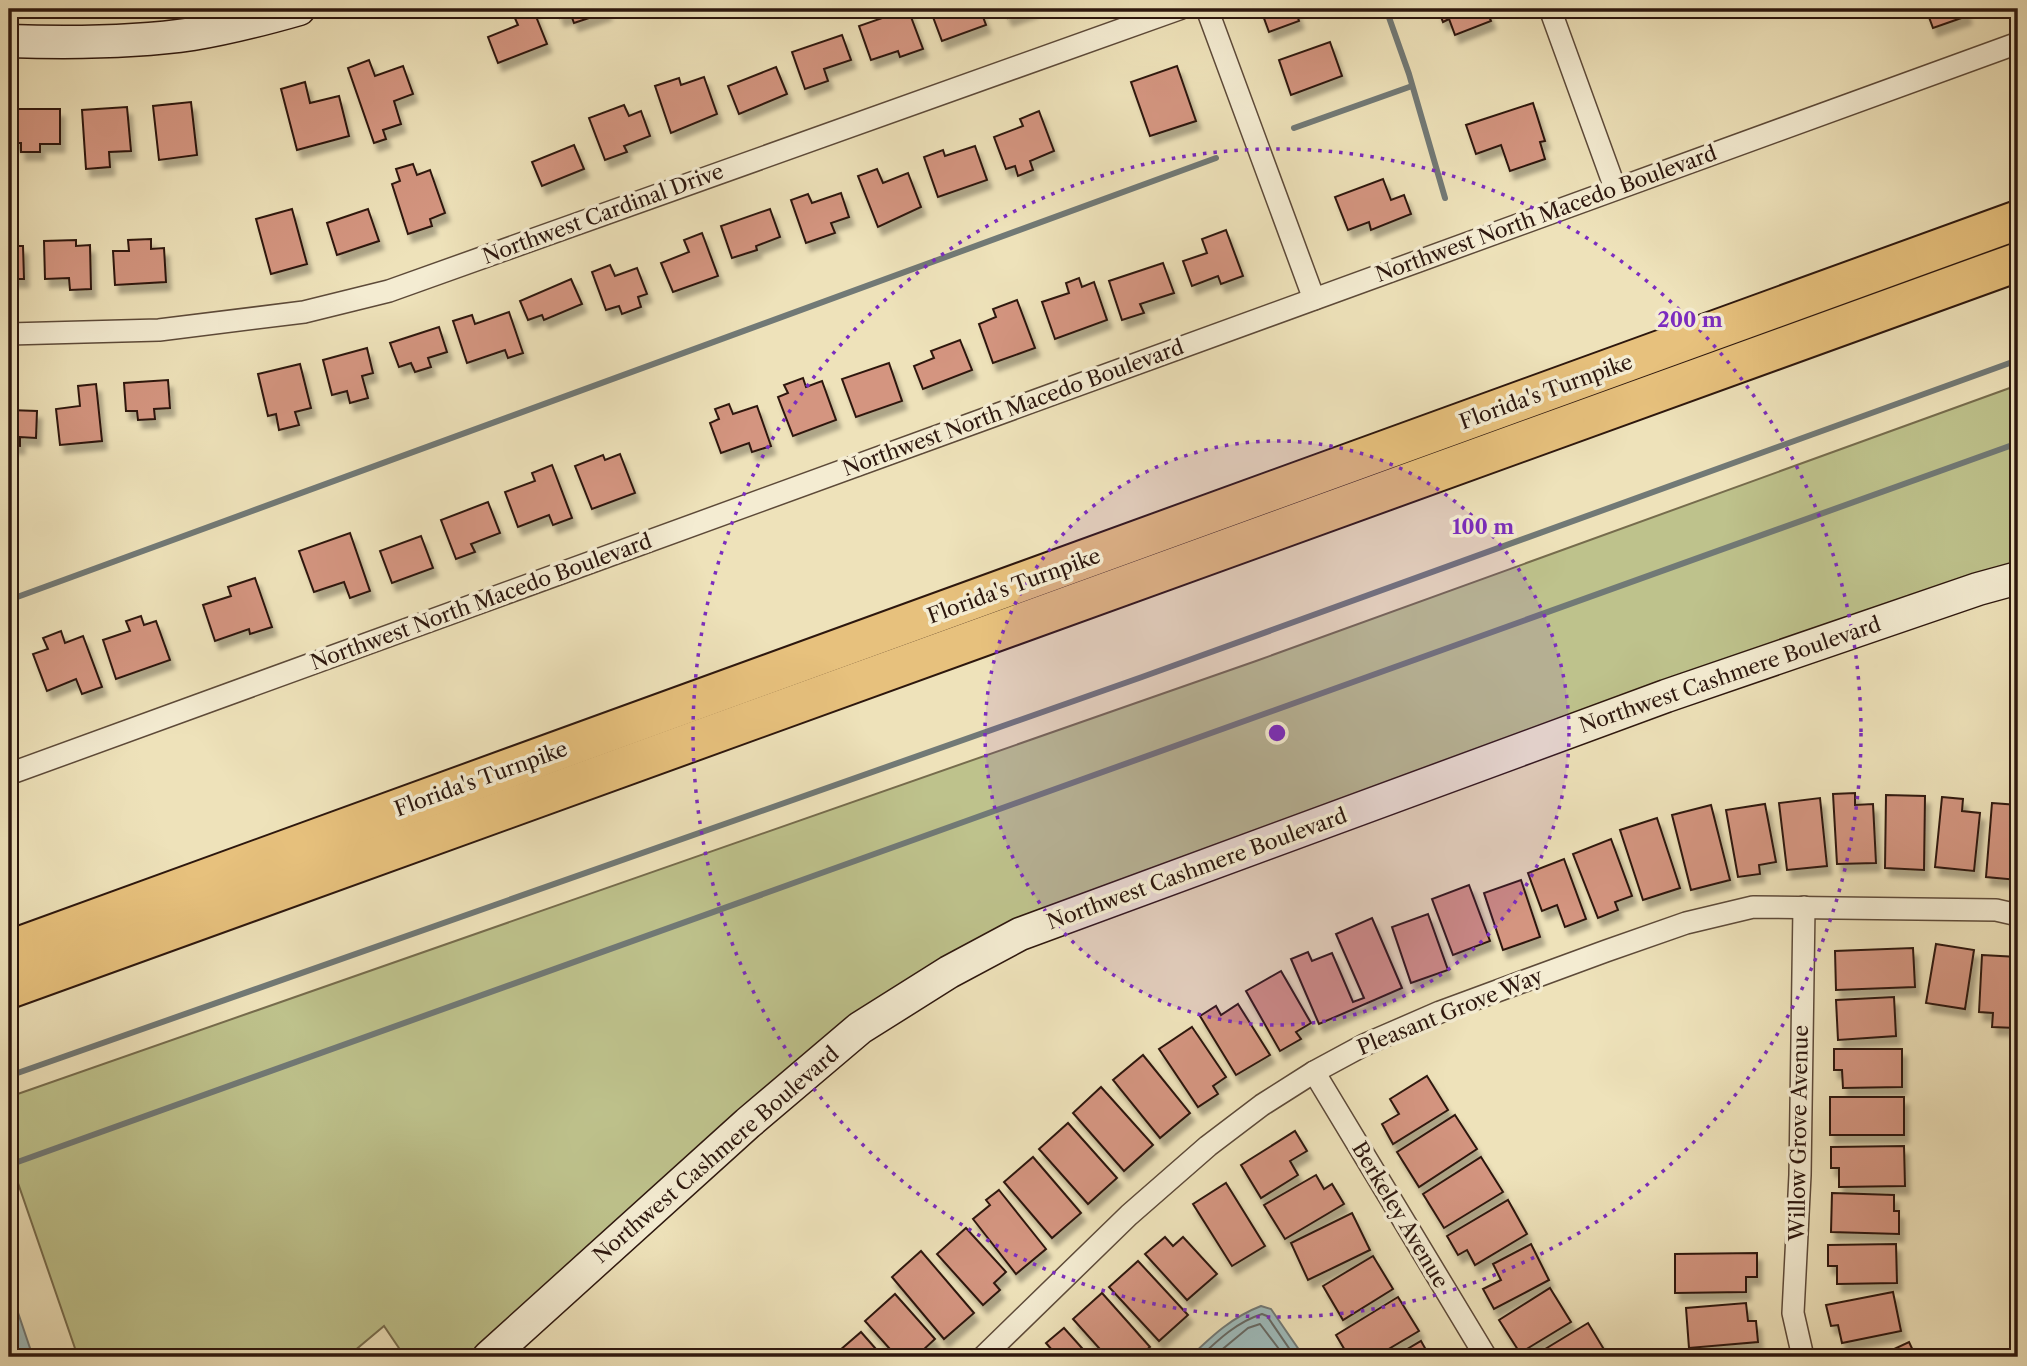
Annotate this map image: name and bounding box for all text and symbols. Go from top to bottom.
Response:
street label: Northwest North Macedo Boulevard [1372,140,1720,287]
street label: Northwest Cardinal Drive [479,158,727,269]
text: 200 m [1657,307,1723,332]
street label: Northwest North Macedo Boulevard [839,334,1187,481]
street label: Florida's Turnpike [1456,349,1636,434]
text: 100 m [1452,514,1514,539]
street label: Northwest North Macedo Boulevard [307,528,655,675]
street label: Florida's Turnpike [924,543,1104,628]
street label: Northwest Cashmere Boulevard [1576,611,1884,738]
centre of rings [1265,721,1289,745]
street label: Florida's Turnpike [391,736,571,821]
street label: Northwest Cashmere Boulevard [1043,802,1350,935]
street label: Pleasant Grove Way [1353,963,1546,1060]
street label: Willow Grove Avenue [1784,1025,1813,1242]
street label: Northwest Cashmere Boulevard [588,1041,844,1268]
street label: Berkeley Avenue [1347,1137,1454,1292]

